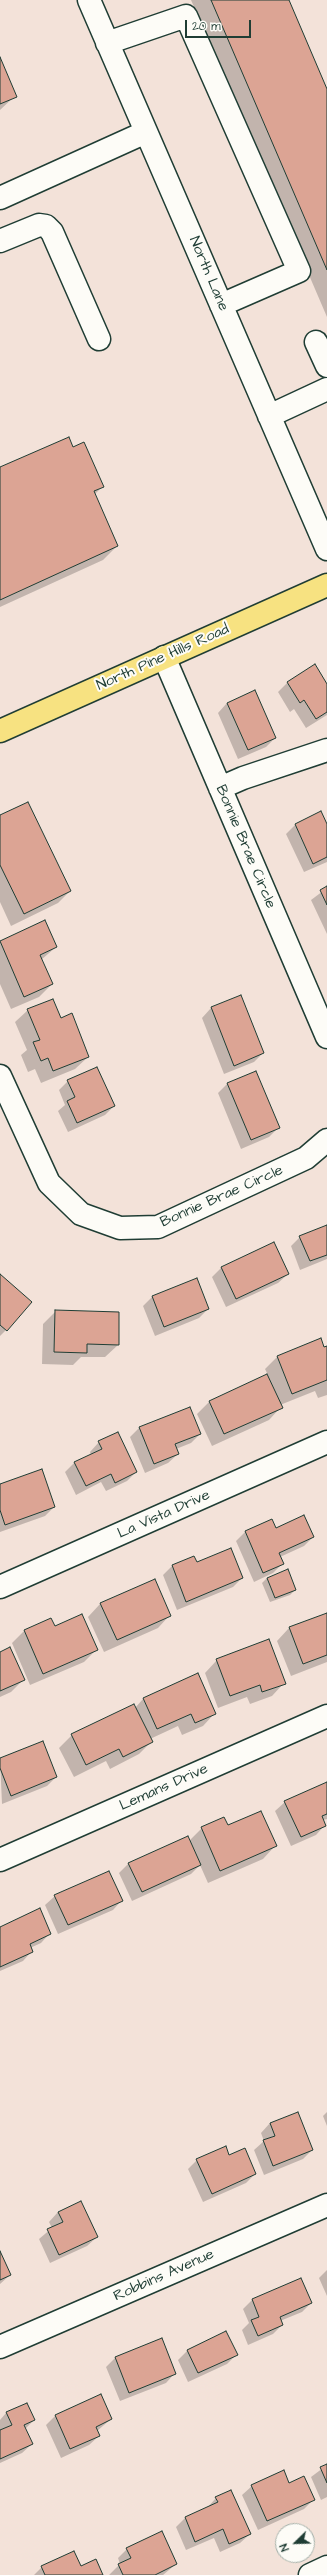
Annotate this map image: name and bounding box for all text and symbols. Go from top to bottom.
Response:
scale bar [187,12,253,38]
text: 20 m [192,18,221,35]
street label: North Lane [184,234,232,314]
street label: North Pine Hills Road [94,621,232,695]
street label: Bonnie Brae Circle [211,783,279,911]
street label: Bonnie Brae Circle [158,1162,286,1232]
street label: La Vista Drive [115,1487,213,1543]
street label: Lemans Drive [117,1760,211,1816]
street label: Robbins Avenue [111,2246,217,2306]
north arrow [275,2523,315,2563]
text: N [276,2541,293,2554]

